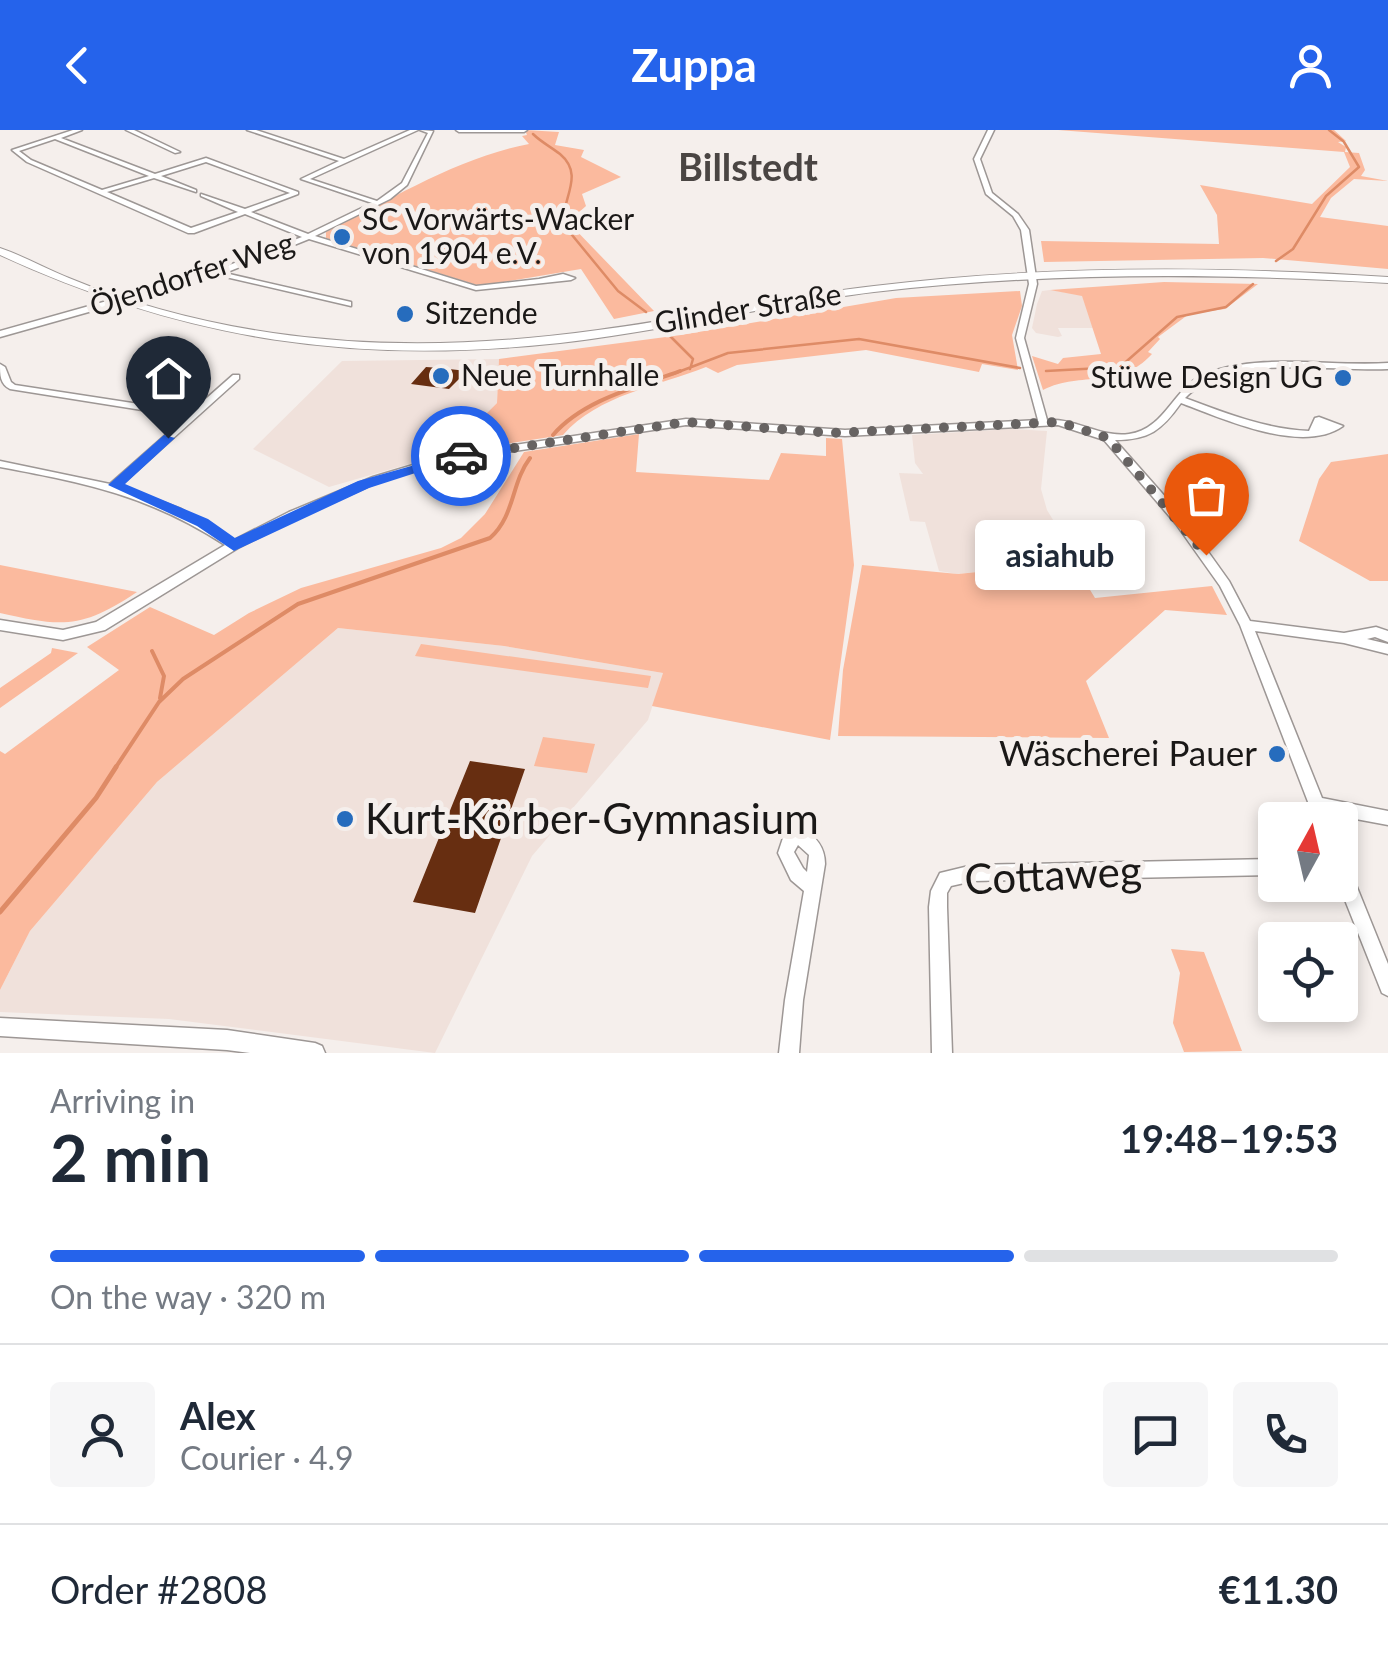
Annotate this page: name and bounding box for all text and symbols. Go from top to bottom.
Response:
icon: back [50,38,105,93]
text: Zuppa [631,38,757,92]
icon: person [1283,38,1338,93]
district label: Billstedt [678,143,818,189]
place label: SC Vorwärts-Wacker von 1904 e.V. [362,200,634,270]
street label: Öjendorfer Weg [85,223,298,323]
marker: SC Vorwärts-Wacker von 1904 e.V. [331,226,353,248]
street label: Glinder Straße [652,274,844,340]
place label: Sitzende [425,294,538,330]
marker: Sitzende [394,303,416,325]
pin [126,336,211,439]
icon: home [141,351,196,406]
place label: Neue Turnhalle [461,356,659,392]
place label: Stüwe Design UG [1090,358,1323,394]
marker: Neue Turnhalle [430,365,452,387]
marker: Stüwe Design UG [1332,367,1354,389]
courier [411,406,511,506]
icon: car [434,429,489,484]
pin [1164,453,1249,556]
icon: bag [1179,468,1234,523]
callout: asiahub [976,520,1146,590]
text: asiahub [1006,535,1114,574]
place label: Wäscherei Pauer [999,731,1257,773]
marker: Wäscherei Pauer [1266,743,1288,765]
place label: Kurt-Körber-Gymnasium [365,793,819,843]
north arrow [1258,802,1358,902]
map controls [1258,802,1358,1022]
marker: Kurt-Körber-Gymnasium [334,808,356,830]
street label: Cottaweg [963,844,1143,904]
button: locate [1258,922,1358,1022]
text: Arriving in [50,1081,195,1120]
text: 19:48–19:53 [1120,1115,1338,1161]
text: 2 min [50,1118,211,1196]
text: On the way · 320 m [50,1277,326,1316]
button: person [50,1382,155,1487]
button: chat [1103,1382,1208,1487]
button: phone [1233,1382,1338,1487]
text: Alex [180,1392,256,1438]
text: Courier · 4.9 [180,1438,354,1477]
text: Order #2808 [50,1566,267,1612]
text: €11.30 [1219,1566,1338,1612]

